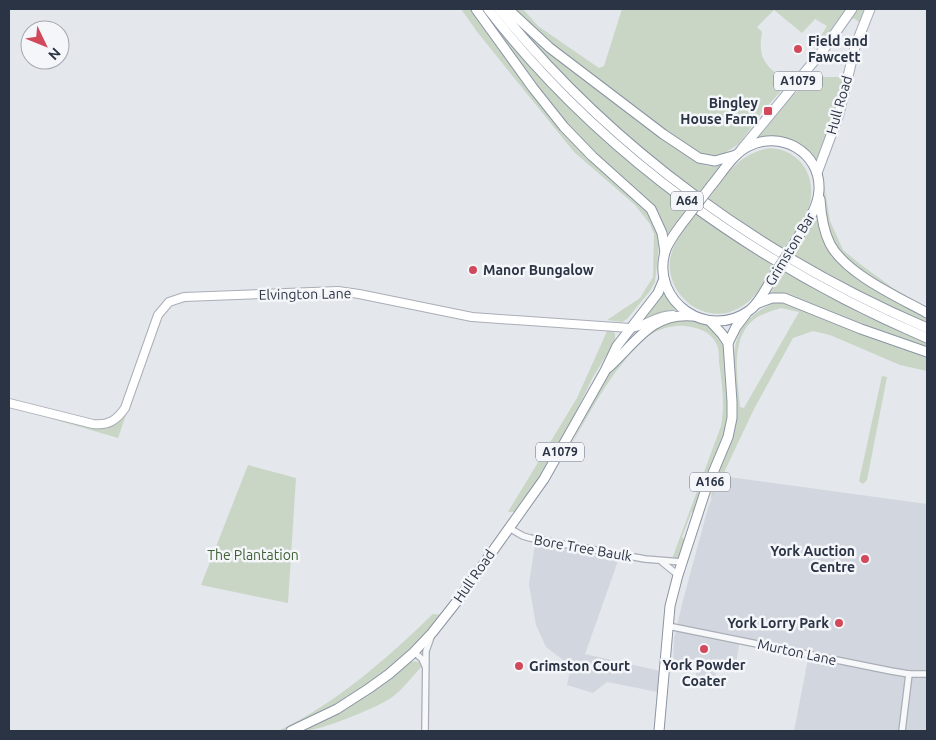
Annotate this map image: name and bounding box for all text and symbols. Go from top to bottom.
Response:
north arrow [20,20,70,70]
place label: Field and Fawcett [808,33,868,65]
marker: Field and Fawcett [792,43,804,55]
text: N [45,45,64,63]
road number: A1079 [774,72,822,90]
street label: Hull Road [823,74,855,136]
place label: Bingley House Farm [680,95,759,127]
marker: Bingley House Farm [762,105,774,117]
road number: A64 [671,192,703,210]
street label: Grimston Bar [762,209,818,288]
place label: Manor Bungalow [483,262,594,278]
marker: Manor Bungalow [467,264,479,276]
street label: Elvington Lane [259,285,351,303]
road number: A1079 [536,442,584,462]
road number: A166 [690,472,730,492]
street label: Bore Tree Baulk [533,531,633,565]
place label: York Auction Centre [770,543,855,575]
park label: The Plantation [207,547,299,563]
street label: Hull Road [450,547,498,605]
marker: York Auction Centre [859,553,871,565]
place label: York Lorry Park [727,615,829,631]
marker: York Lorry Park [833,617,845,629]
street label: Murton Lane [756,636,838,668]
marker: York Powder Coater [698,643,710,655]
place label: York Powder Coater [662,657,746,689]
place label: Grimston Court [529,658,630,674]
marker: Grimston Court [513,660,525,672]

